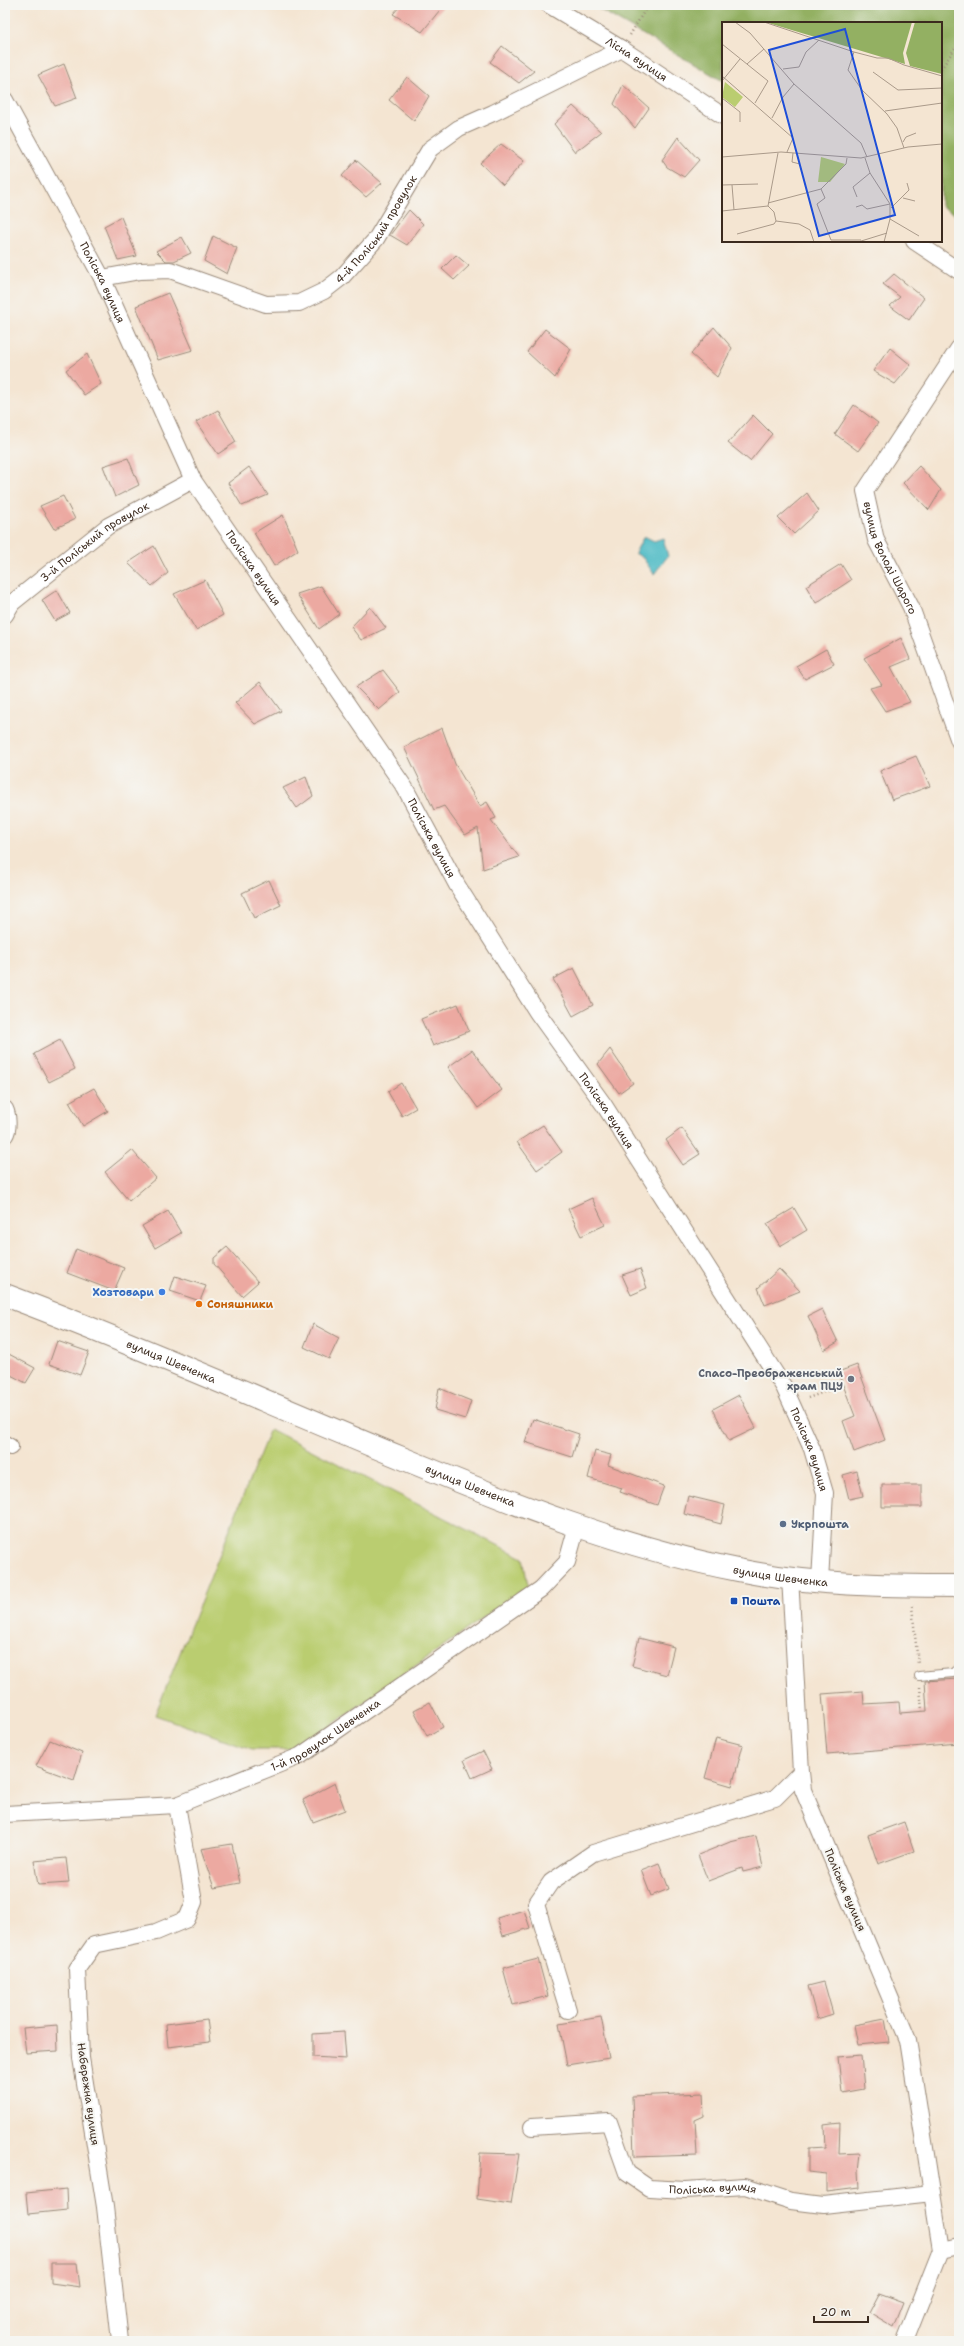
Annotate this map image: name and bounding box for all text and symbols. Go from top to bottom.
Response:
inset map [722,22,942,242]
street label: Лісна вулиця [603,33,670,85]
street label: 4-й Поліський провулок [332,172,420,287]
street label: Поліська вулиця [76,239,129,325]
street label: 3-й Поліський провулок [37,498,152,585]
street label: вулиця Володі Шарого [860,500,921,617]
street label: Поліська вулиця [222,527,285,609]
street label: Поліська вулиця [404,796,459,881]
street label: Поліська вулиця [576,1070,637,1151]
place label: Хозтовари [92,1285,154,1300]
marker: Хозтовари [157,1287,167,1297]
place label: Соняшники [207,1297,274,1312]
marker: Соняшники [194,1299,204,1309]
street label: вулиця Шевченка [124,1336,218,1387]
place label: Спасо-Преображенський храм ПЦУ [698,1366,843,1394]
marker: Спасо-Преображенський храм ПЦУ [846,1374,856,1384]
street label: Поліська вулиця [787,1405,832,1493]
street label: вулиця Шевченка [423,1461,518,1510]
place label: Укрпошта [791,1517,849,1532]
marker: Укрпошта [778,1519,788,1529]
street label: вулиця Шевченка [732,1562,829,1590]
place label: Пошта [742,1594,781,1609]
marker: Пошта [729,1596,739,1606]
street label: 1-й провулок Шевченка [268,1695,383,1774]
street label: Поліська вулиця [821,1846,869,1934]
street label: Набережна вулиця [73,2042,103,2146]
street label: Поліська вулиця [668,2179,759,2198]
scale bar [814,2298,868,2324]
text: 20 m [820,2304,851,2320]

